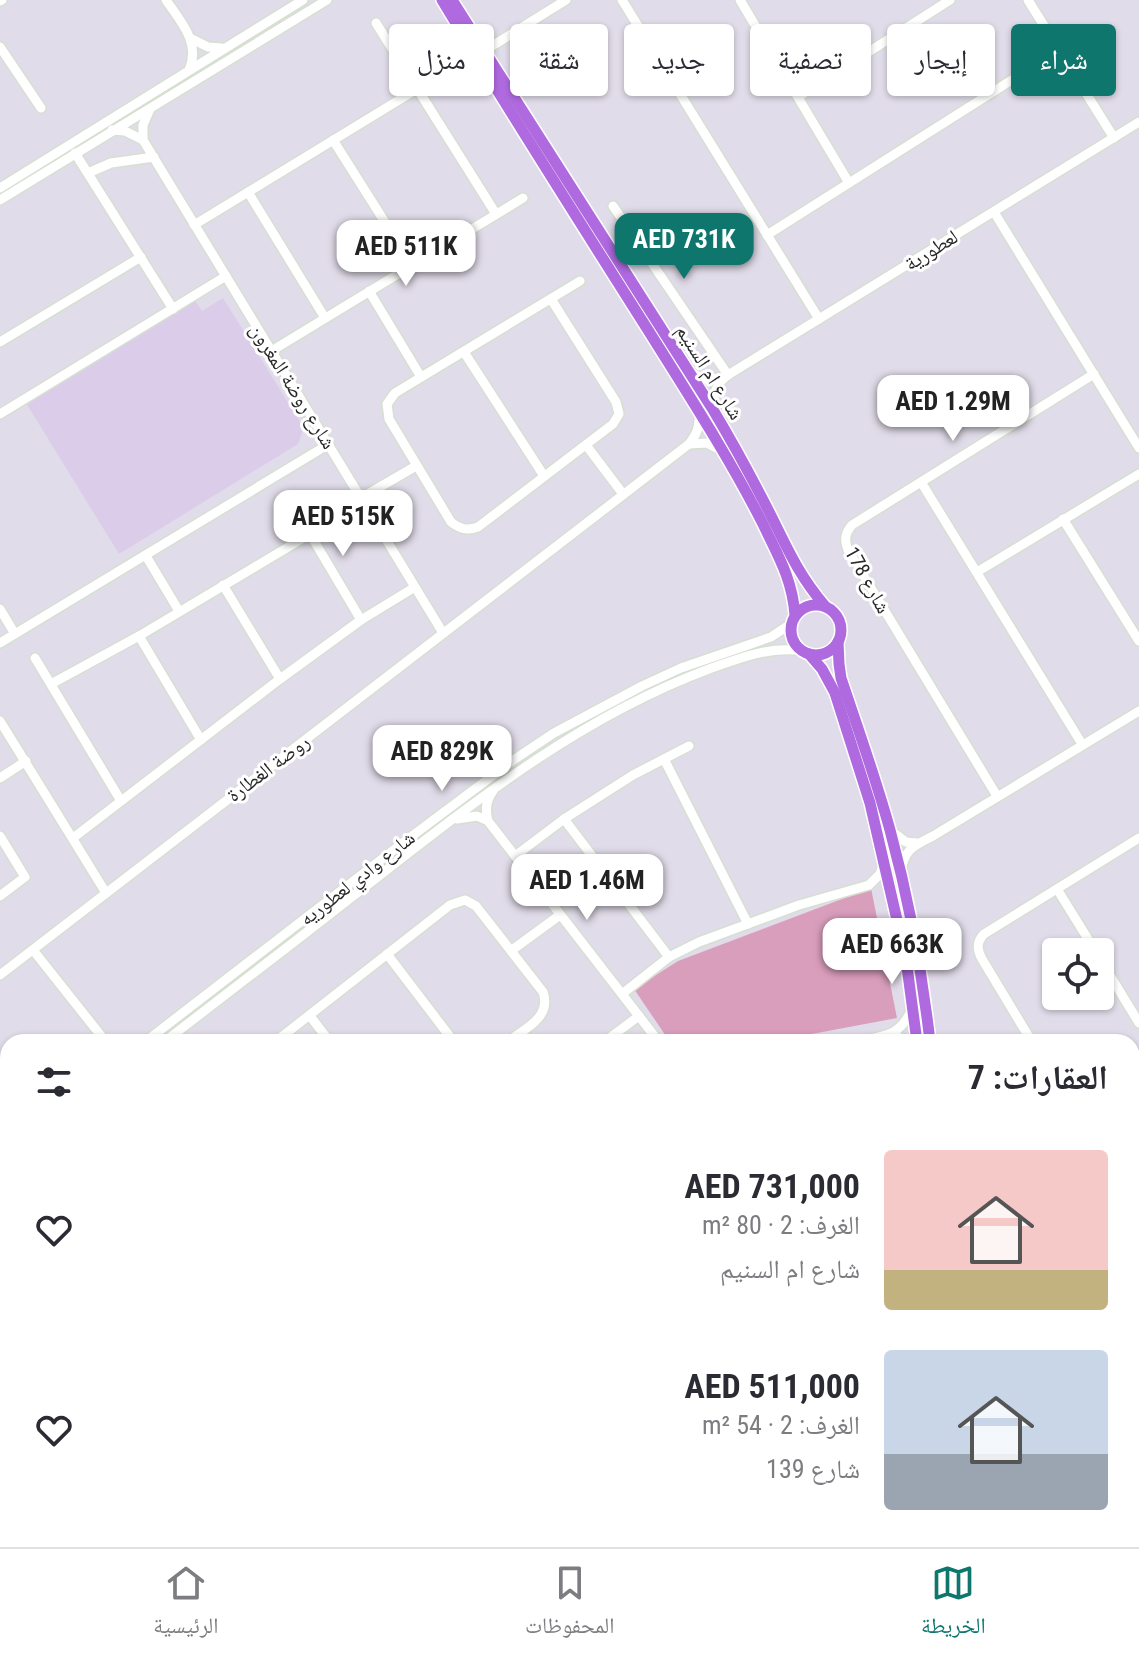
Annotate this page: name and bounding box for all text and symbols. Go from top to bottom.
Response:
chip: منزل [389,24,494,96]
chip: شقة [510,24,608,96]
chip: جديد [624,24,734,96]
chip: تصفية [750,24,871,96]
chip: إيجار [887,24,995,96]
chip: شراء [1011,24,1116,96]
pin: AED 731K [601,213,767,281]
pin: AED 511K [323,220,489,288]
text: AED 731K [633,224,735,254]
street label: لعطورية [900,224,962,276]
text: AED 511K [355,231,457,261]
street label: شارع روضة المغرون [244,319,341,454]
street label: شارع ام السنيم [670,320,749,425]
pin: AED 1.29M [861,375,1045,443]
text: AED 1.29M [895,386,1011,416]
pin: AED 515K [260,490,426,558]
text: AED 515K [292,501,394,531]
street label: شارع 178 [839,543,896,618]
pin: AED 829K [359,725,525,793]
street label: روضة الغطارة [222,729,314,807]
text: AED 829K [391,736,493,766]
street label: شارع وادي لعطوريه [294,825,422,934]
pin: AED 1.46M [495,854,679,922]
text: AED 1.46M [529,865,645,895]
pin: AED 663K [809,918,975,986]
text: AED 663K [841,929,943,959]
map controls [1042,938,1114,1010]
button: locate [1042,938,1114,1010]
text: العقارات: 7 [968,1057,1108,1097]
icon: filters [32,1060,76,1104]
text: AED 731,000 [685,1166,860,1206]
icon: home [948,1182,1044,1278]
icon: heart [32,1208,76,1252]
text: الغرف: 2 · 80 m² [702,1210,860,1240]
text: شارع ام السنيم [720,1254,860,1284]
text: AED 511,000 [685,1366,860,1406]
icon: home [948,1382,1044,1478]
icon: heart [32,1408,76,1452]
text: الغرف: 2 · 54 m² [702,1410,860,1440]
text: شارع 139 [766,1454,860,1484]
tab: الرئيسية [153,1561,218,1647]
tab: المحفوظات [525,1561,615,1647]
tab: الخريطة [921,1561,986,1647]

